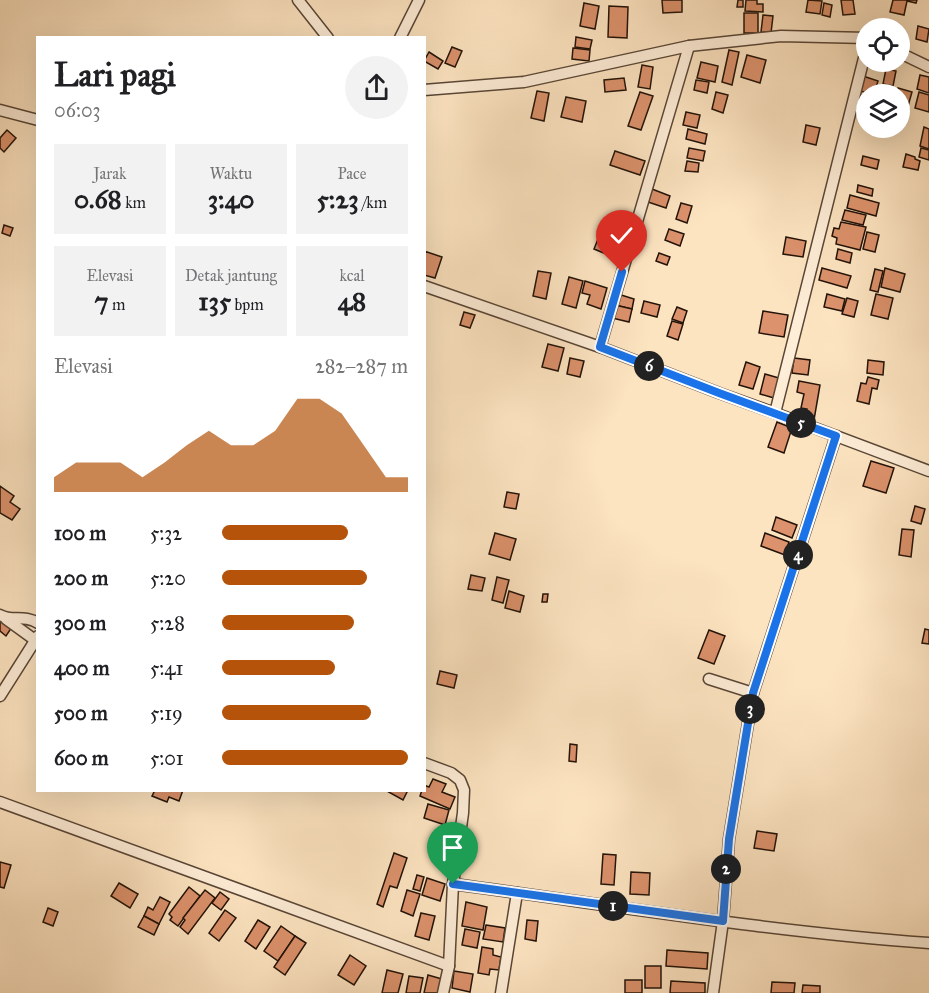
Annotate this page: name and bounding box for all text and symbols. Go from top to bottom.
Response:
map controls [856,18,910,138]
button: locate [856,18,910,72]
text: Lari pagi [54,55,176,95]
button: share [345,56,408,119]
button: layers [856,84,910,138]
text: 06:03 [54,98,101,122]
text: Jarak [93,164,127,183]
text: Waktu [210,164,252,183]
text: Pace [337,164,367,183]
text: 0.68 [74,183,122,215]
text: 3:40 [208,183,254,215]
text: 5:23 [317,183,359,215]
text: km [122,193,146,212]
text: /km [359,193,387,212]
pin [596,210,647,272]
icon: check [605,219,638,252]
text: Elevasi [87,266,133,285]
text: Detak jantung [185,266,277,285]
text: kcal [339,266,365,285]
text: 7 [95,285,109,317]
text: 135 [198,285,231,317]
text: 48 [338,285,366,317]
text: m [109,295,125,314]
text: bpm [231,295,264,314]
pin: 6 [634,351,664,381]
text: Elevasi [54,354,113,378]
text: 282–287 m [315,354,408,378]
text: 6 [645,356,653,375]
pin: 5 [786,408,816,438]
text: 5 [797,413,805,432]
text: 100 m [54,521,106,545]
text: 5:32 [150,521,182,545]
pin: 4 [783,540,813,570]
text: 4 [794,545,802,564]
text: 200 m [54,566,108,590]
text: 5:20 [150,566,186,590]
text: 300 m [54,611,106,635]
text: 5:28 [150,611,185,635]
text: 400 m [54,656,110,680]
text: 5:41 [150,656,183,680]
pin: 3 [735,694,765,724]
text: 3 [747,699,753,718]
text: 500 m [54,701,108,725]
text: 5:19 [150,701,183,725]
text: 600 m [54,746,109,770]
text: 5:01 [150,746,184,770]
pin [427,822,478,884]
icon: arrive [436,831,469,864]
pin: 2 [711,854,741,884]
text: 2 [722,859,730,878]
pin: 1 [598,891,628,921]
text: 1 [610,896,616,915]

